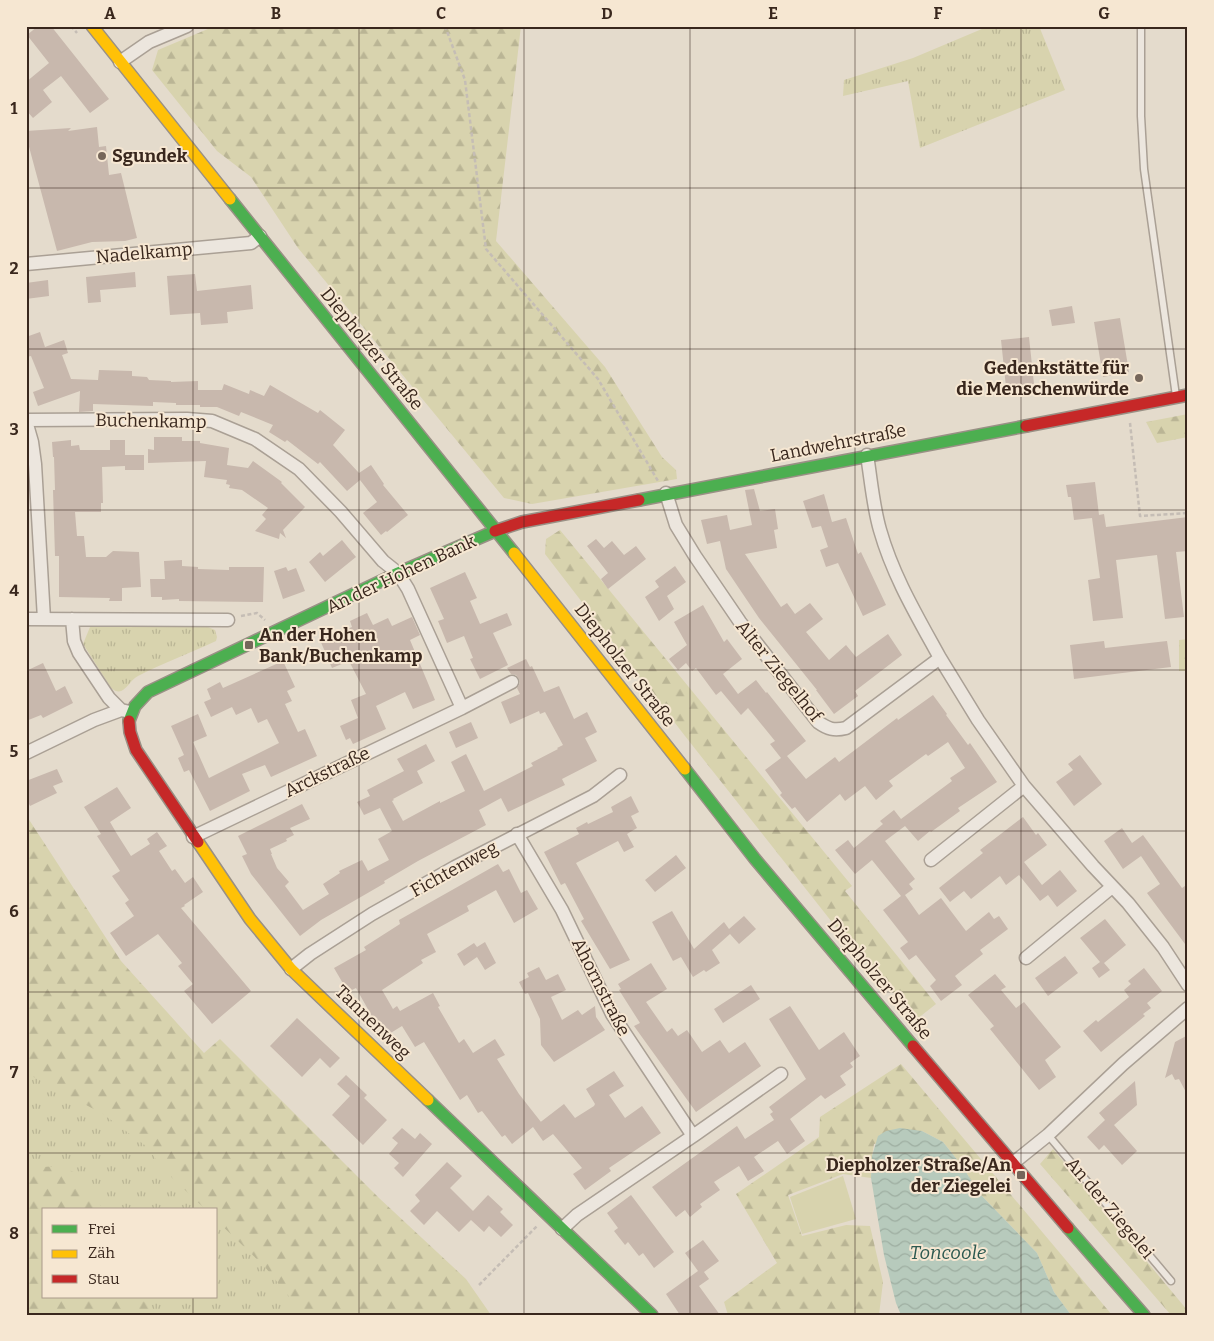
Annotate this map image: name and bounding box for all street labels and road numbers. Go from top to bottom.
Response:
street label: Nadelkamp [95,238,193,268]
street label: Diepholzer Straße [316,283,428,415]
street label: Buchenkamp [95,409,207,433]
street label: Landwehrstraße [768,419,908,467]
street label: An der Hohen Bank [323,529,480,618]
street label: Diepholzer Straße [570,599,680,731]
street label: Alter Ziegelhof [731,616,828,728]
street label: Arckstraße [281,742,373,802]
street label: Fichtenweg [407,836,501,902]
street label: Diepholzer Straße [823,914,937,1044]
street label: Ahornstraße [567,934,635,1040]
street label: Tannenweg [331,980,415,1064]
street label: An der Ziegelei [1061,1153,1159,1263]

